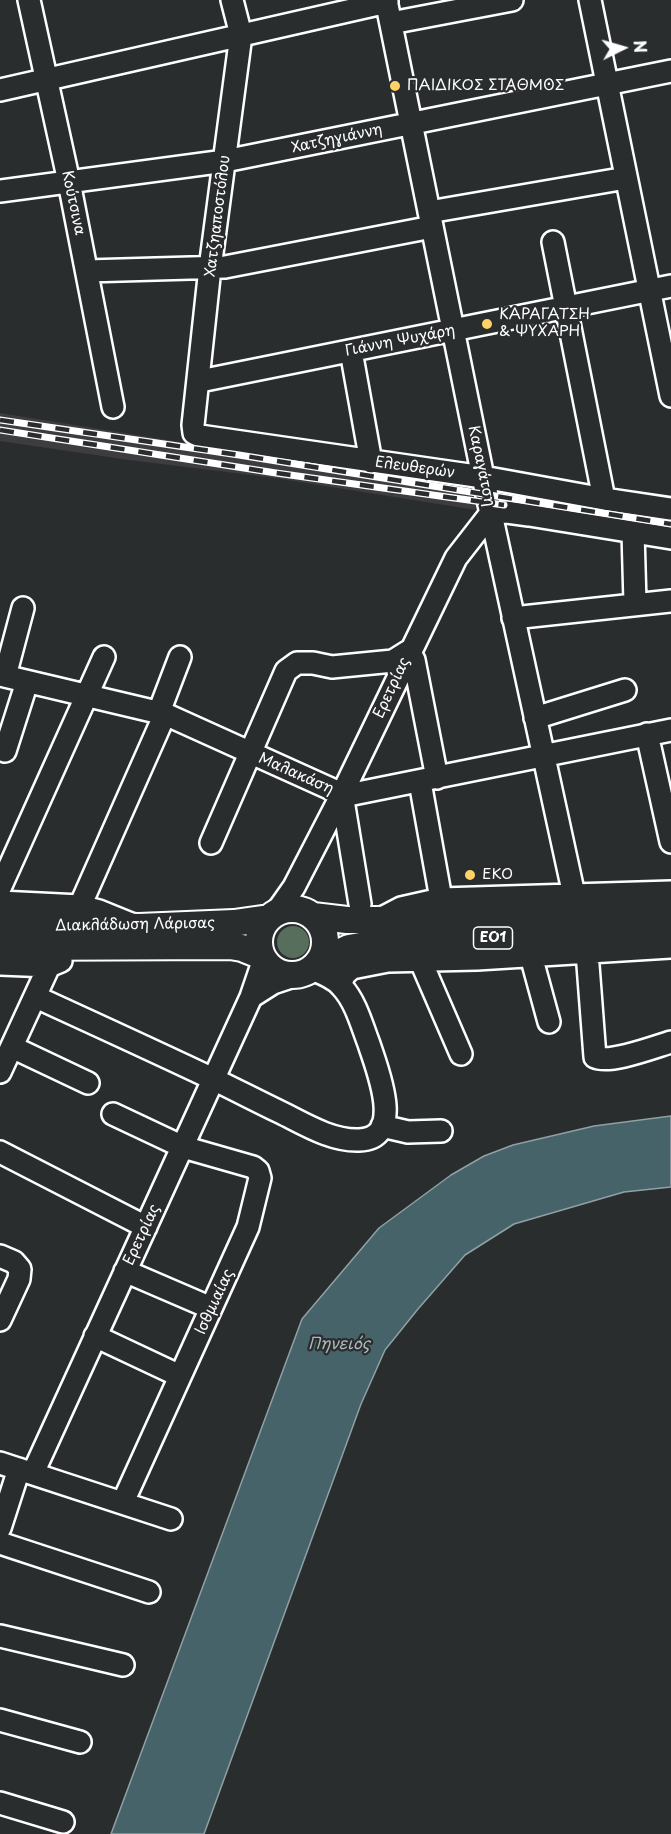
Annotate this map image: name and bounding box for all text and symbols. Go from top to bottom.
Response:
north arrow [593,18,653,78]
text: N [628,39,653,54]
place label: ΠΑΙΔΙΚΟΣ ΣΤΑΘΜΟΣ [407,77,564,95]
marker: ΠΑΙΔΙΚΟΣ ΣΤΑΘΜΟΣ [388,79,402,93]
street label: Χατζηγιάννη [290,121,384,157]
street label: Χατζηαποστόλου [202,154,234,278]
street label: Κούτσινα [57,169,89,237]
place label: ΚΑΡΑΓΑΤΣΗ & ΨΥΧΑΡΗ [499,306,590,341]
marker: ΚΑΡΑΓΑΤΣΗ & ΨΥΧΑΡΗ [480,317,494,331]
street label: Γιάννη Ψυχάρη [343,322,457,360]
street label: Καραγάτση [464,424,498,508]
street label: Ελευθερών [374,453,456,483]
street label: Ερετρίας [370,655,414,721]
street label: Μαλακάση [256,749,336,799]
place label: EKO [482,866,513,884]
marker: EKO [463,868,477,882]
street label: Διακλάδωση Λάρισας [55,915,215,935]
road number: ΕΟ1 [474,927,512,949]
street label: Ερετρίας [120,1202,164,1268]
street label: Ισθμιαίας [192,1266,238,1338]
water label: Πηνειός [308,1335,370,1355]

